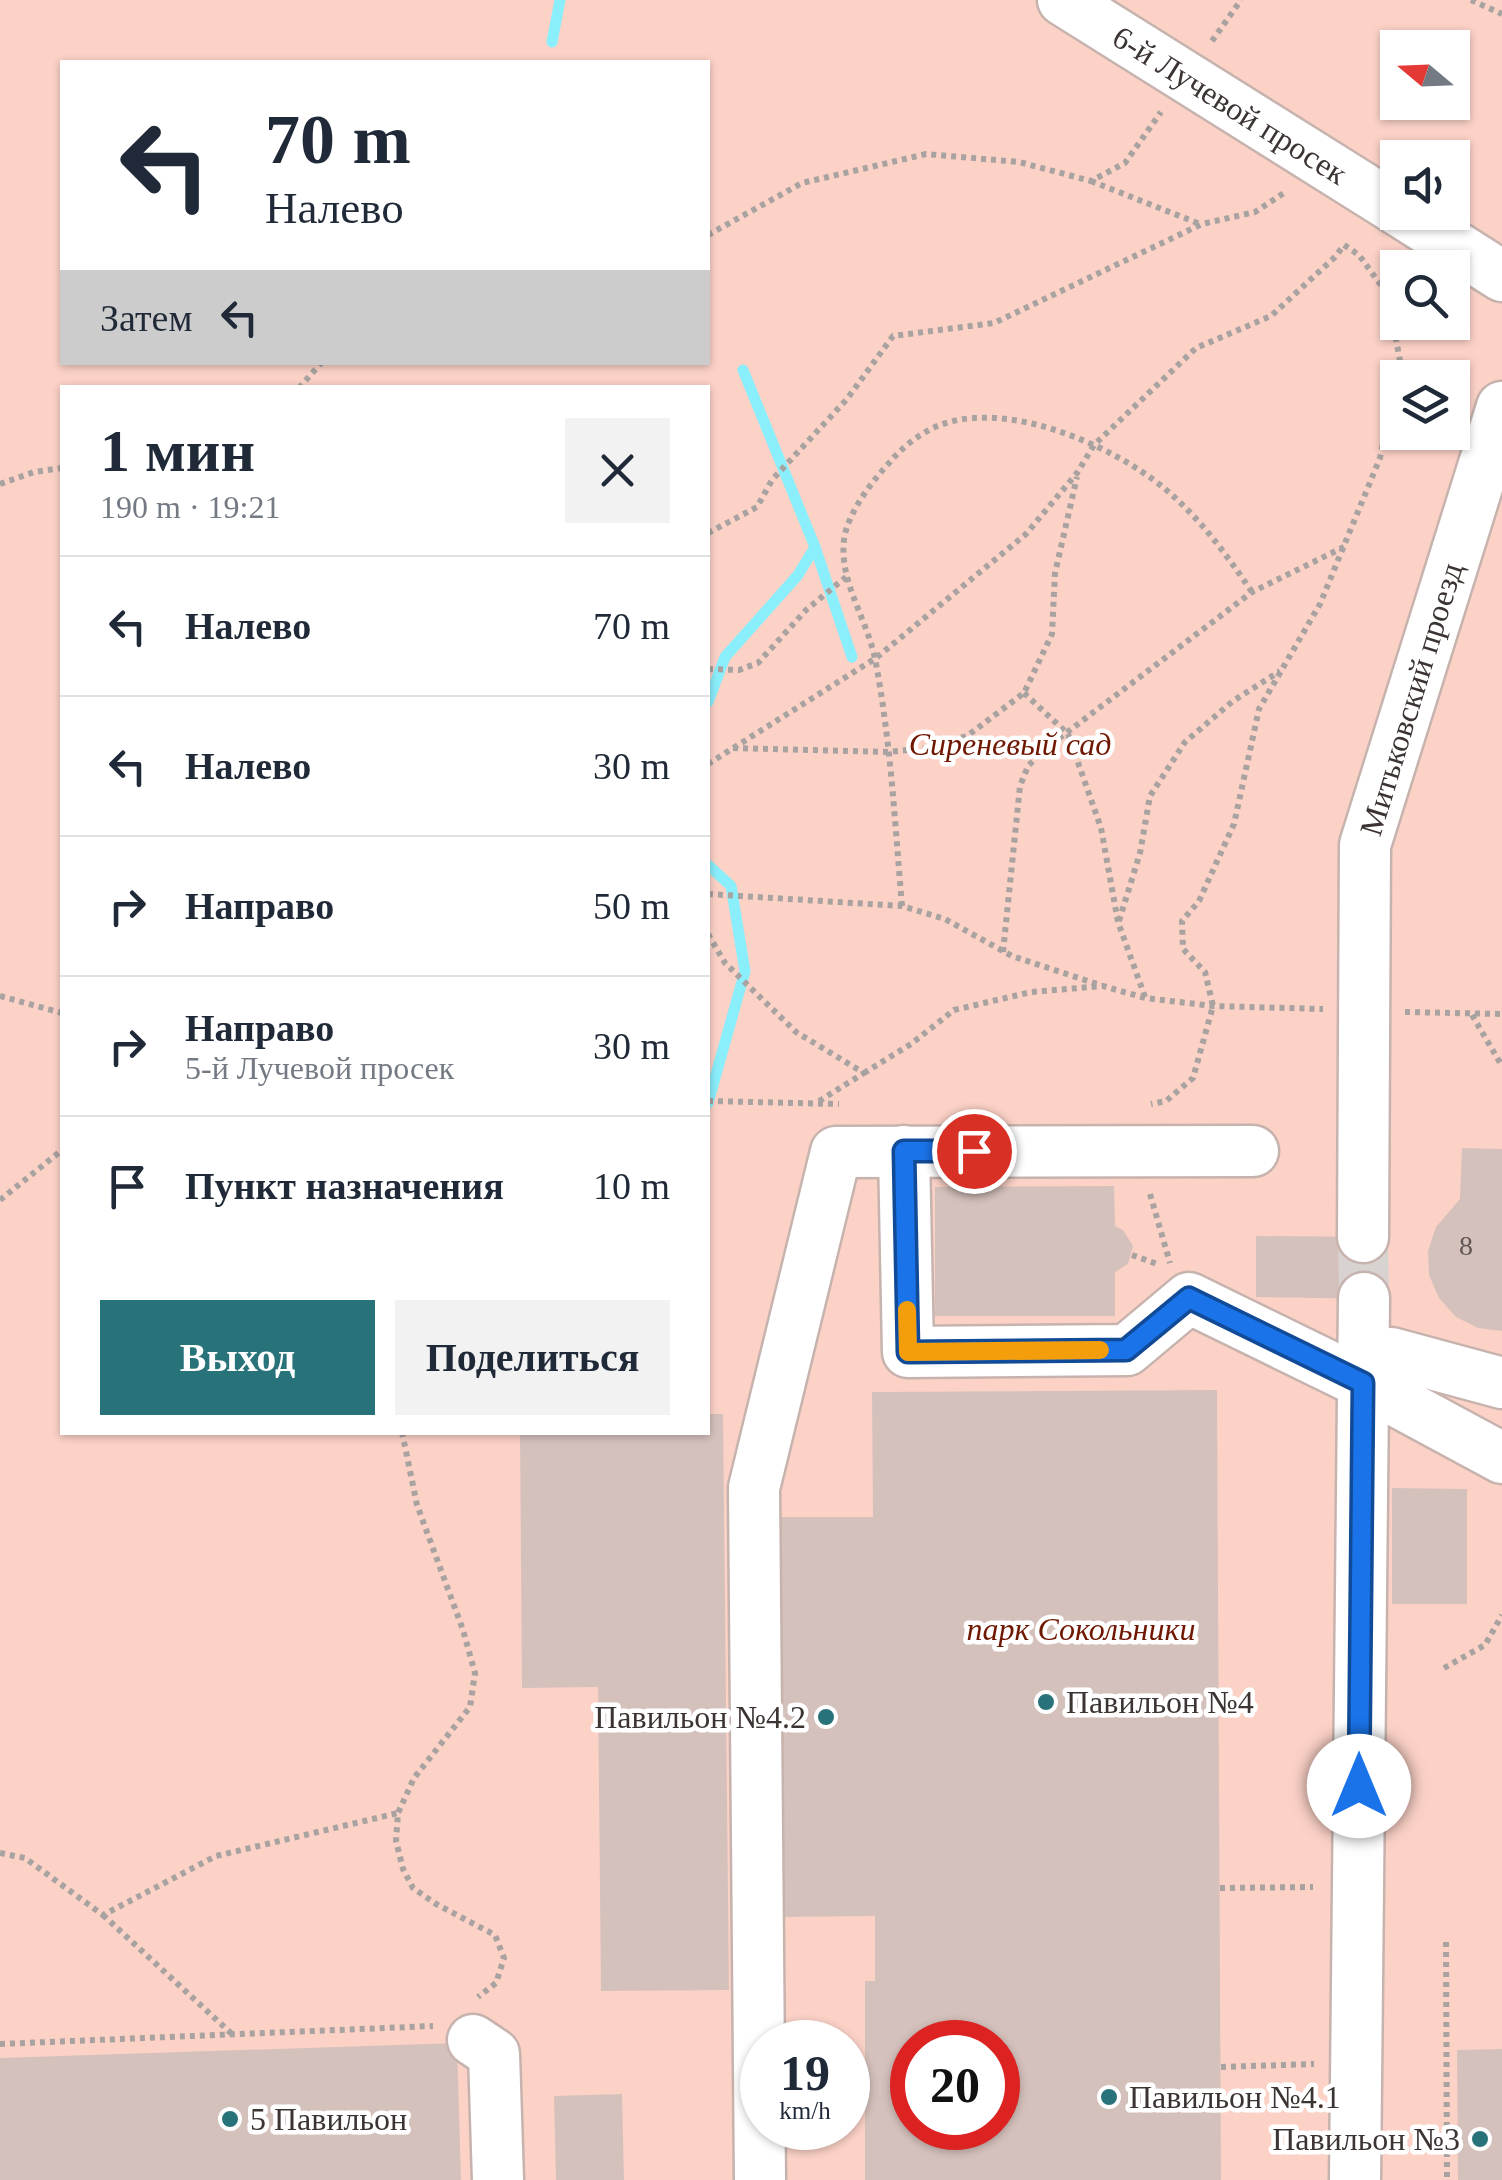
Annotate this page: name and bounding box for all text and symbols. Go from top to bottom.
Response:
street label: 6-й Лучевой просек [1106,18,1354,192]
north arrow [1380,30,1470,120]
map controls [1380,30,1470,450]
icon: left [100,100,230,230]
text: 70 m [265,101,411,178]
button: sound [1380,140,1470,230]
text: Налево [265,183,404,233]
button: search [1380,250,1470,340]
icon: left [212,290,267,345]
text: Затем [100,297,192,339]
button: layers [1380,360,1470,450]
text: 1 мин [100,418,255,484]
button: close [565,418,670,523]
text: 190 m · 19:21 [100,489,280,525]
street label: Митьковский проезд [1352,558,1470,840]
icon: left [100,599,155,654]
text: Налево [185,605,311,647]
text: 70 m [593,605,670,647]
park label: Сиреневый сад [909,726,1111,762]
icon: left [100,739,155,794]
text: Налево [185,745,311,787]
text: 30 m [593,745,670,787]
icon: right [100,879,155,934]
text: Направо [185,885,334,927]
text: 50 m [593,885,670,927]
text: Направо [185,1007,334,1049]
icon: right [100,1019,155,1074]
text: 30 m [593,1025,670,1067]
text: 5-й Лучевой просек [185,1050,454,1086]
pin [932,1109,1017,1194]
icon: arrive [947,1124,1002,1179]
icon: arrive [100,1159,155,1214]
text: Пункт назначения [185,1165,504,1207]
text: 10 m [593,1165,670,1207]
house number: 8 [1459,1230,1473,1261]
button: Выход [100,1300,375,1415]
button: Поделиться [395,1300,670,1415]
park label: парк Сокольники [967,1611,1195,1647]
place label: Павильон №4 [1066,1684,1254,1720]
marker: Павильон №4 [1035,1691,1057,1713]
place label: Павильон №4.2 [594,1699,806,1735]
marker: Павильон №4.2 [815,1706,837,1728]
position arrow [1307,1734,1411,1838]
speed limit sign: 20 [890,2020,1020,2150]
text: 19 [780,2045,830,2101]
place label: Павильон №4.1 [1129,2079,1341,2115]
marker: Павильон №4.1 [1098,2086,1120,2108]
text: km/h [779,2097,831,2124]
place label: 5 Павильон [250,2101,407,2137]
marker: 5 Павильон [219,2108,241,2130]
place label: Павильон №3 [1272,2121,1460,2157]
marker: Павильон №3 [1469,2128,1491,2150]

